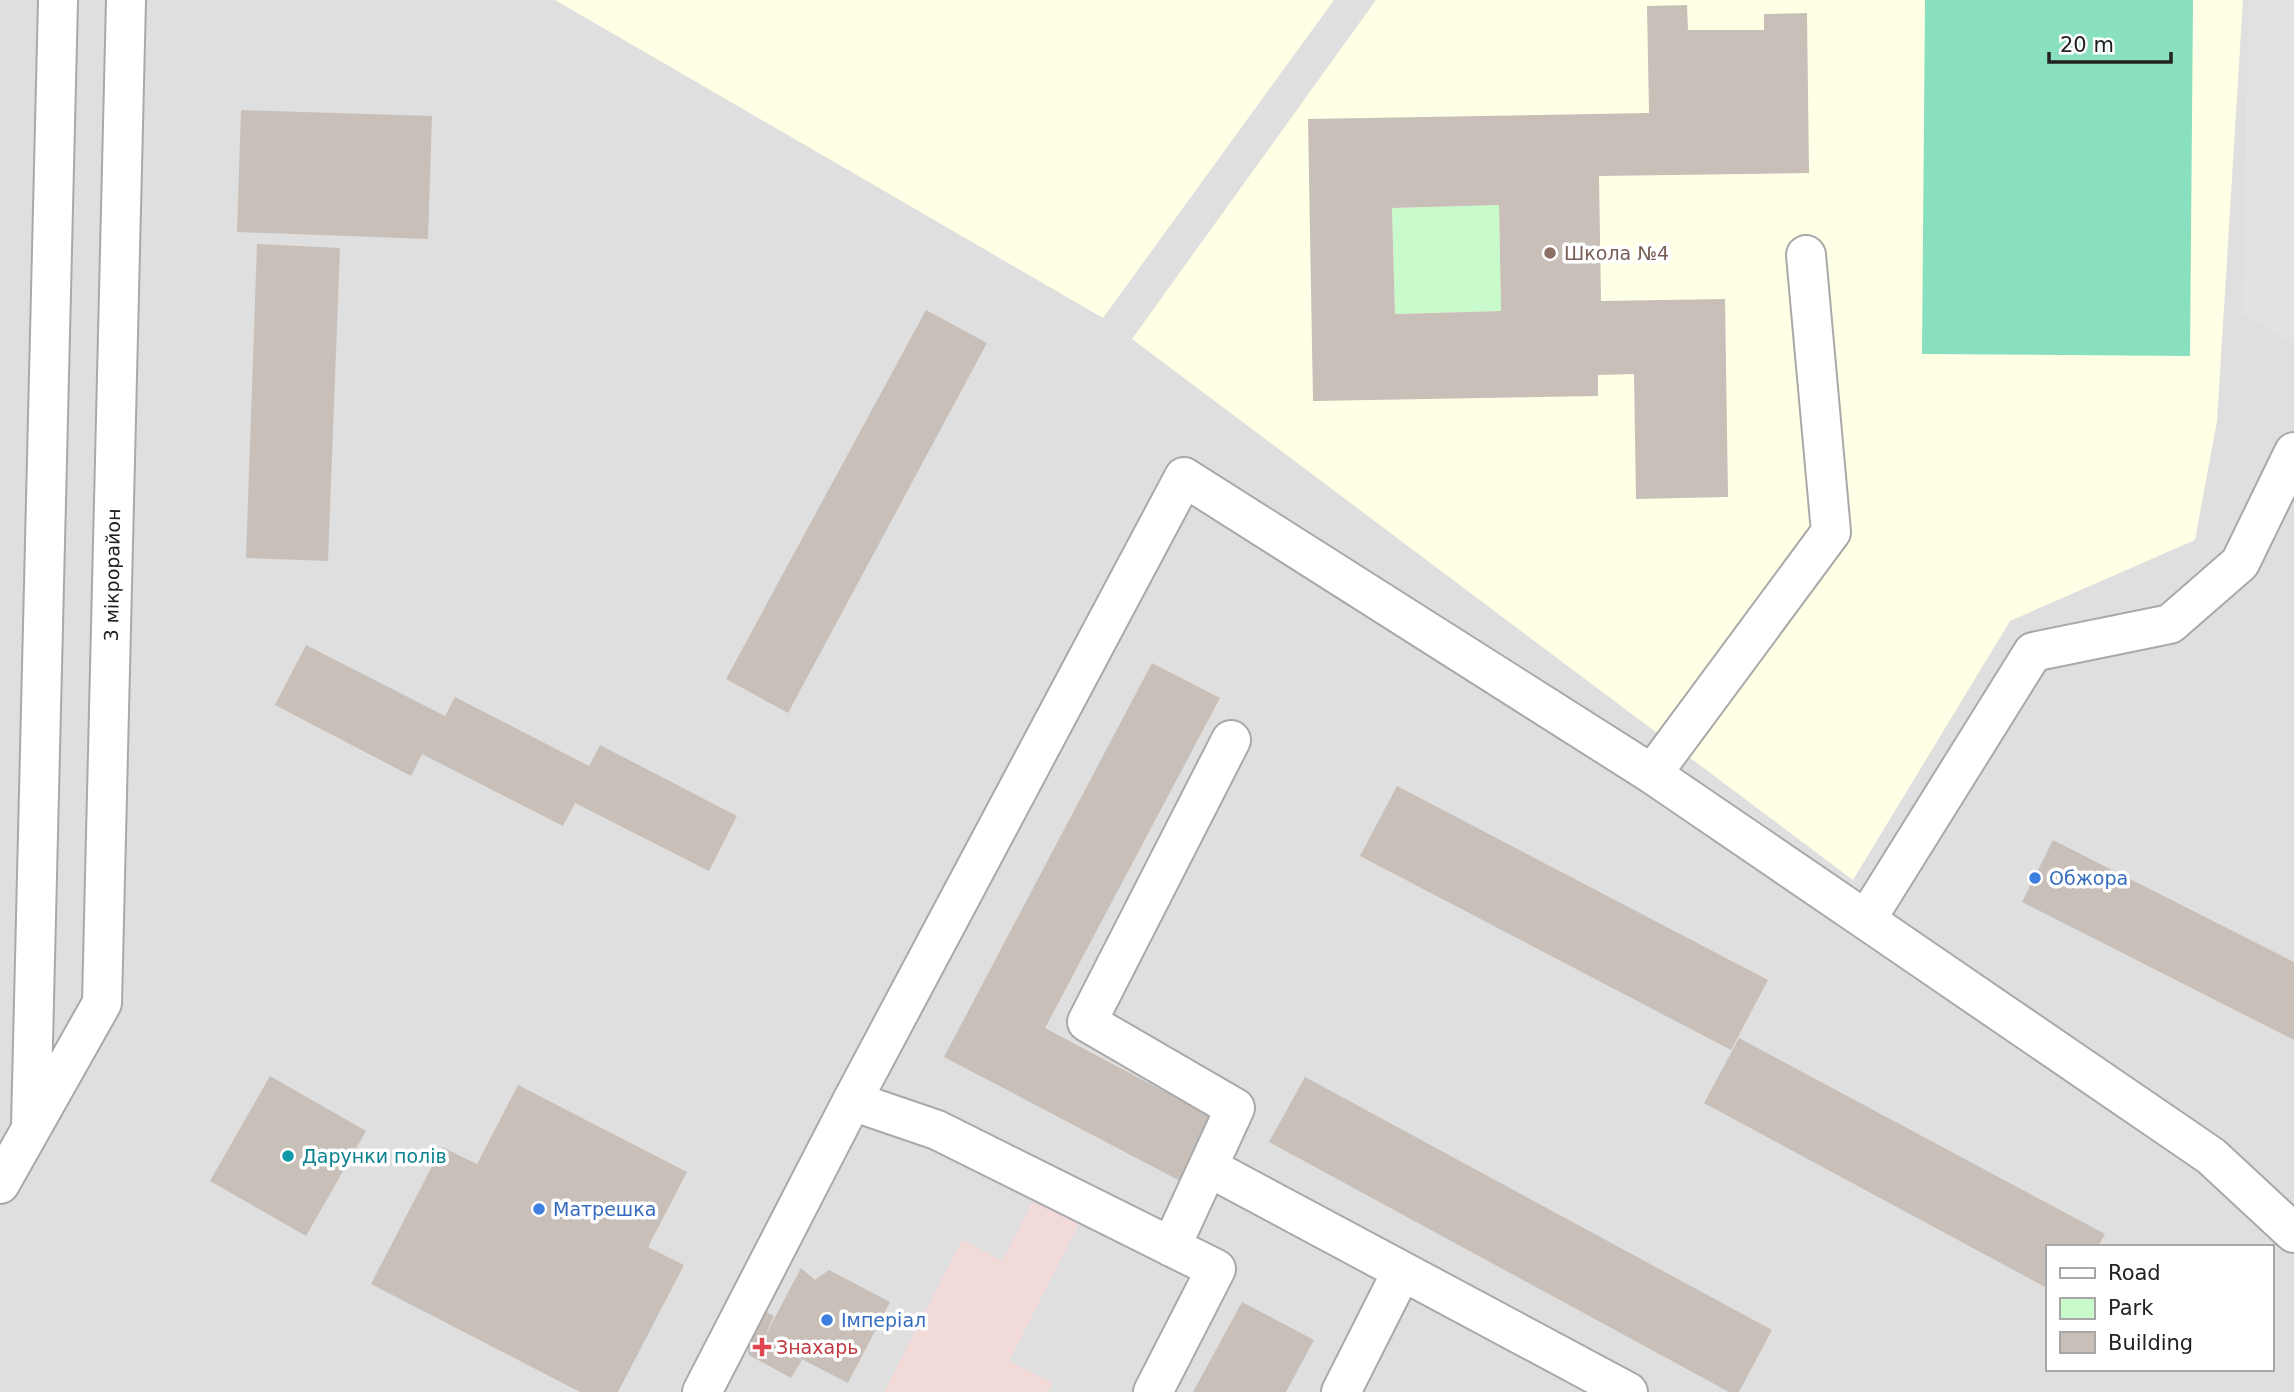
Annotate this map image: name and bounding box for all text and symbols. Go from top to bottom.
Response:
scale bar [2049,21,2172,65]
text: 20 m [2060,33,2114,57]
place label: Школа №4 [1564,242,1669,264]
marker: Школа №4 [1542,245,1558,261]
street label: 3 мікрорайон [100,508,124,642]
place label: Обжора [2049,867,2128,889]
marker: Обжора [2027,870,2043,886]
place label: Дарунки полів [302,1145,447,1167]
marker: Дарунки полів [280,1148,296,1164]
place label: Матрешка [553,1198,656,1220]
marker: Матрешка [531,1201,547,1217]
legend [2046,1245,2273,1371]
text: Road [2108,1261,2161,1285]
text: Park [2108,1296,2154,1320]
place label: Імперіал [841,1309,926,1331]
marker: Імперіал [819,1312,835,1328]
text: Building [2108,1331,2193,1355]
place label: Знахарь [776,1336,858,1358]
marker: Знахарь [754,1339,770,1355]

